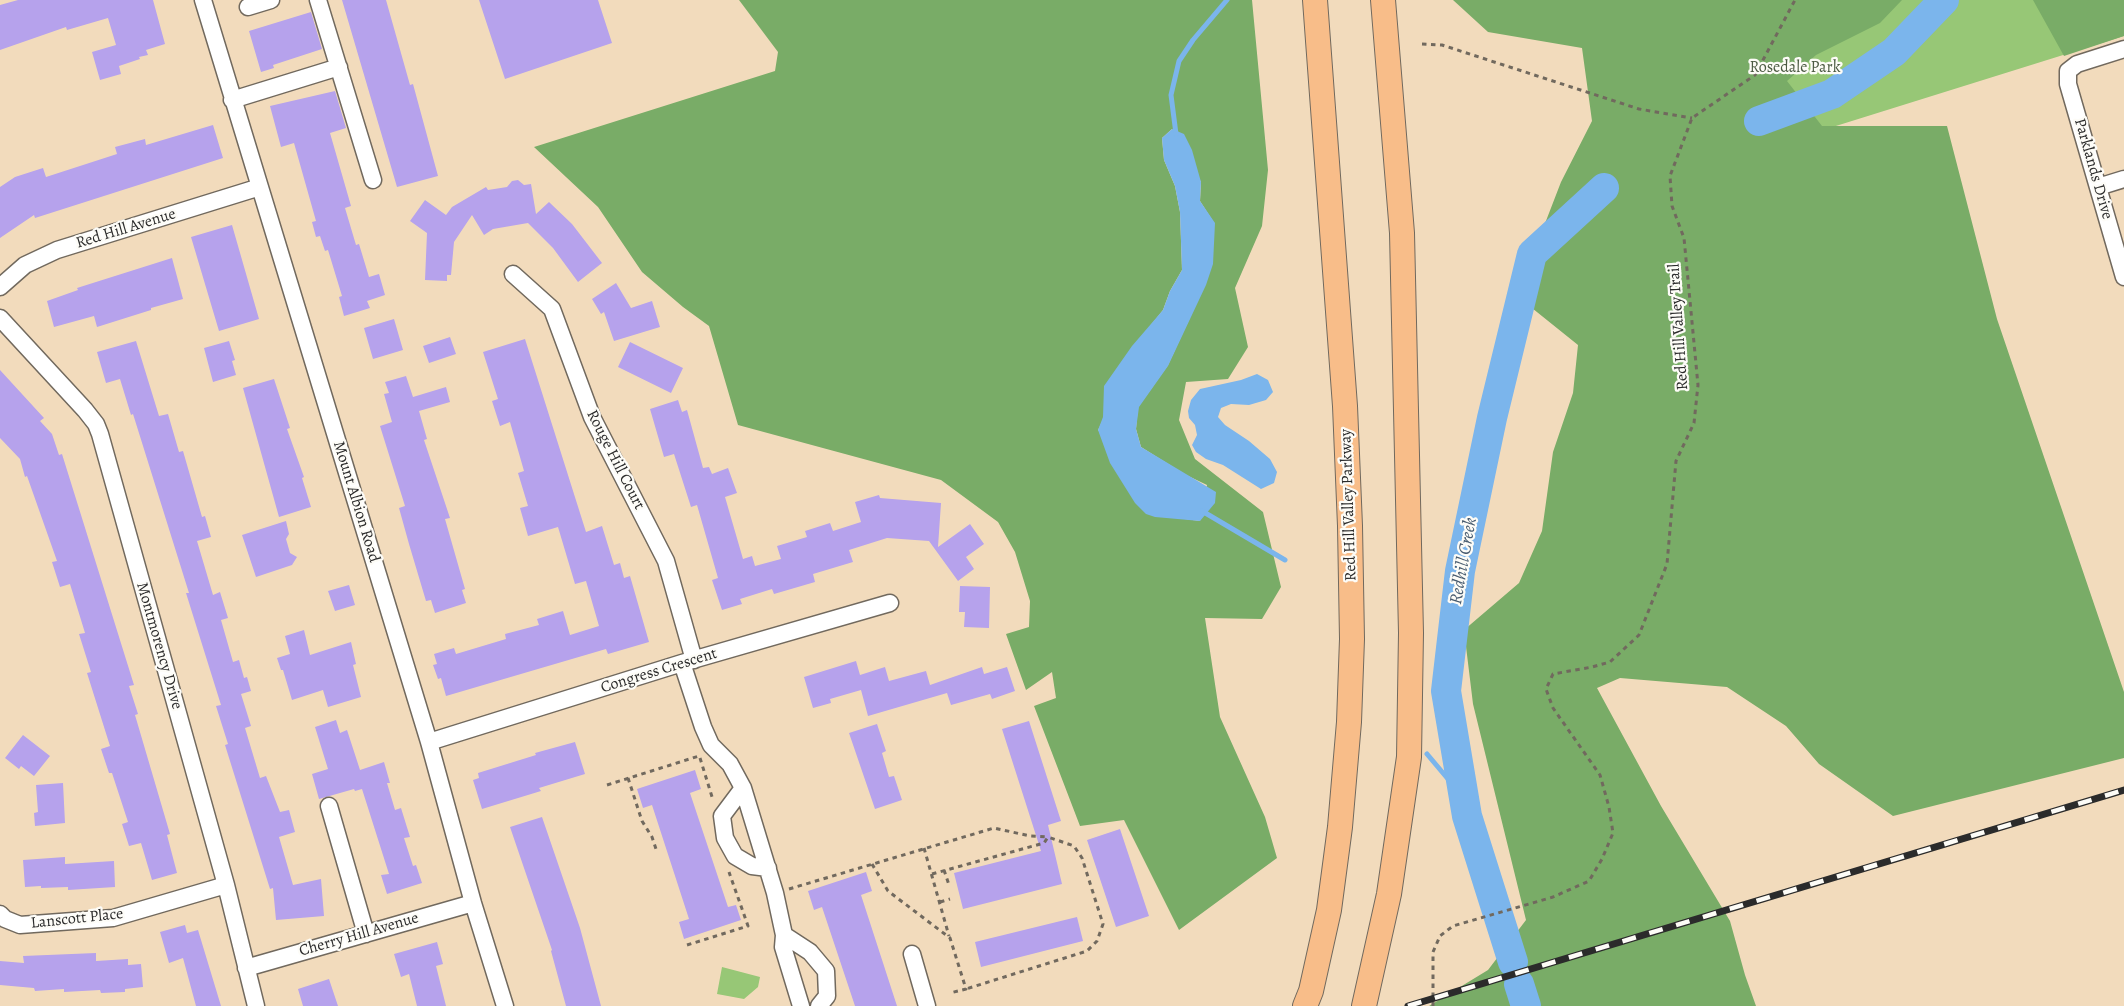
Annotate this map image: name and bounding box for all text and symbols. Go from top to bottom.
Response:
park label: Rosedale Park [1749,58,1841,78]
street label: Parklands Drive [2069,116,2117,222]
street label: Red Hill Avenue [74,205,178,253]
street label: Red Hill Valley Trail [1665,263,1693,391]
street label: Rouge Hill Court [582,407,648,513]
street label: Red Hill Valley Parkway [1337,429,1361,581]
street label: Mount Albion Road [328,439,384,565]
water label: Redhill Creek [1446,516,1482,606]
street label: Montmorency Drive [132,580,186,712]
street label: Congress Crescent [599,644,719,698]
street label: Lanscott Place [30,905,124,933]
street label: Cherry Hill Avenue [297,909,421,961]

